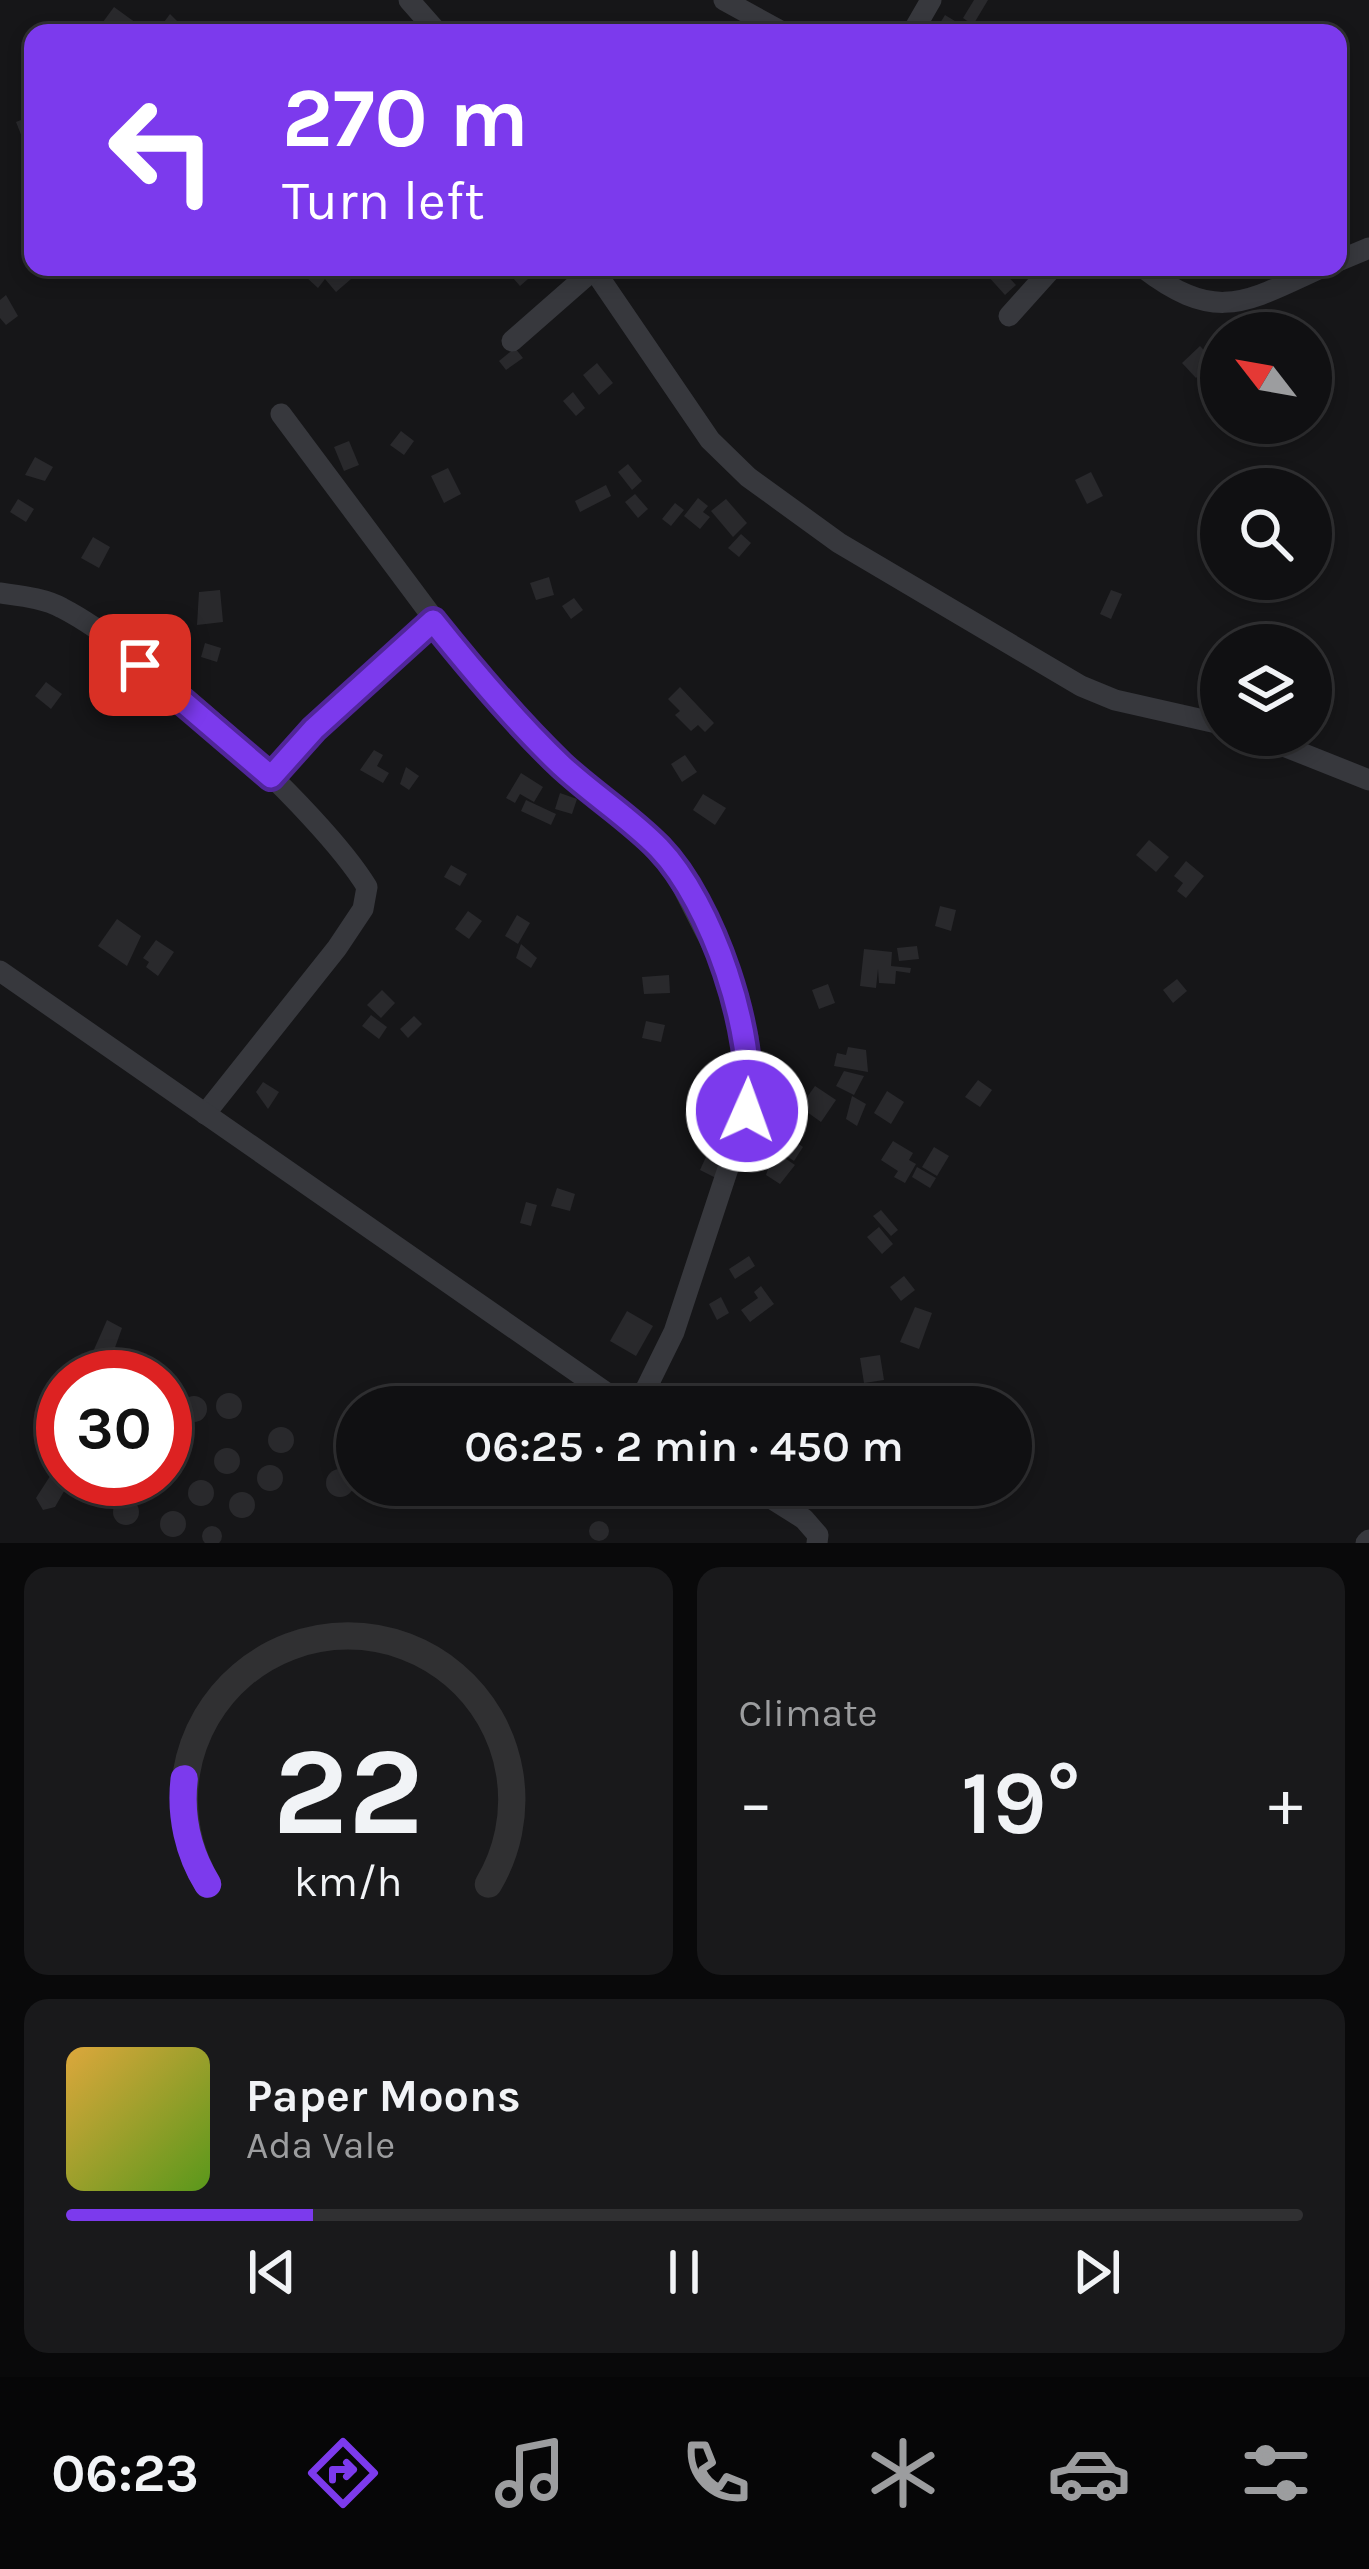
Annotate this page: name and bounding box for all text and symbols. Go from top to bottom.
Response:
text: 270 m [282,69,529,167]
icon: left [84,72,240,228]
text: Turn left [282,169,485,233]
north arrow [1200,312,1332,444]
map controls [1200,312,1332,756]
button: search [1200,468,1332,600]
pin [89,614,191,716]
button: layers [1200,624,1332,756]
icon: arrive [107,632,173,698]
position arrow [684,1048,810,1174]
speed limit sign: 30 [36,1350,192,1506]
text: 06:25 · 2 min · 450 m [464,1420,904,1472]
text: Climate [739,1690,878,1736]
text: 22 [273,1719,424,1864]
text: 19° [961,1750,1080,1856]
text: − [739,1764,773,1842]
text: + [1268,1764,1303,1842]
text: km/h [294,1857,403,1907]
text: Paper Moons [246,2070,521,2122]
text: Ada Vale [246,2122,395,2168]
icon: previous [239,2239,305,2305]
icon: pause [651,2239,717,2305]
icon: next [1064,2239,1130,2305]
icon: directions [301,2431,385,2515]
icon: music [488,2431,572,2515]
icon: phone [674,2431,758,2515]
icon: climate [861,2431,945,2515]
icon: car [1047,2431,1131,2515]
icon: filters [1234,2431,1318,2515]
text: 06:23 [51,2441,199,2505]

